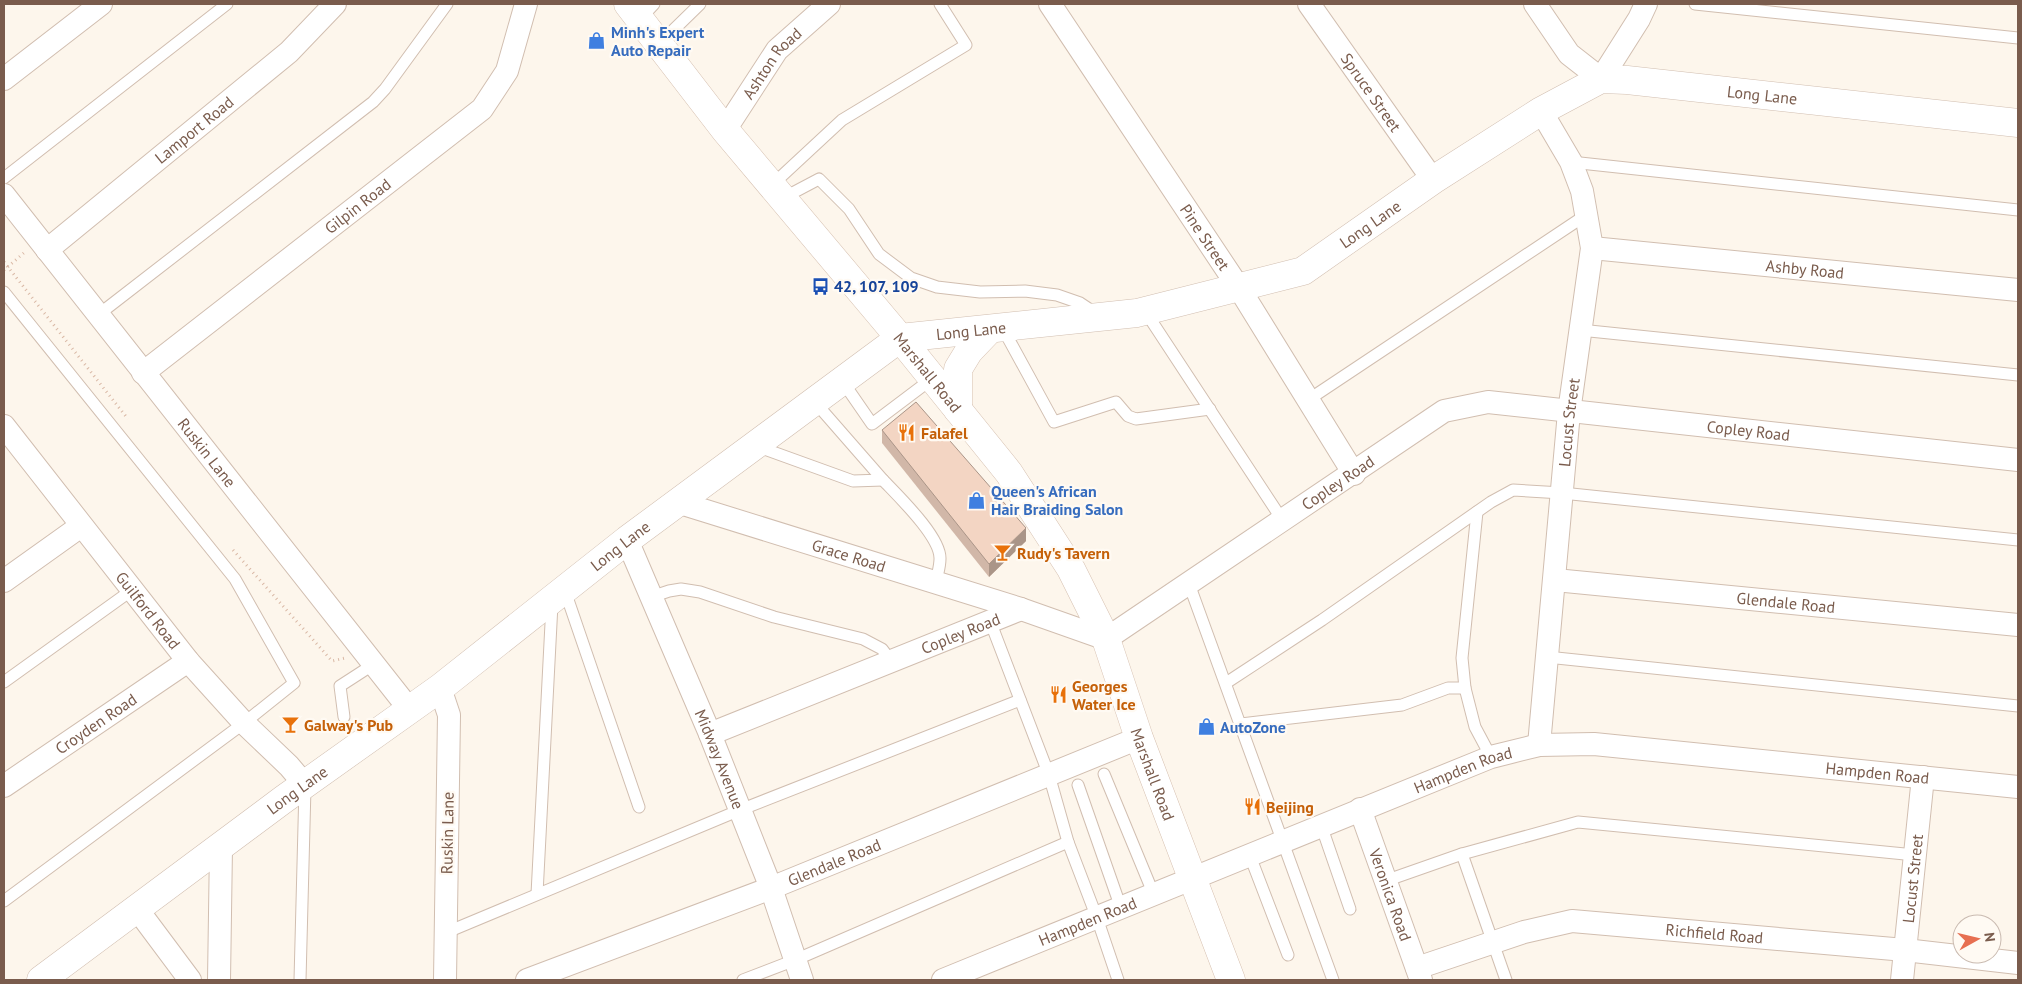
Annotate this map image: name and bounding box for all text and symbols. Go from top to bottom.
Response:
place label: Minh's Expert Auto Repair [611,22,705,60]
street label: Ashton Road [738,23,806,103]
shop icon: Minh's Expert Auto Repair [587,31,607,51]
street label: Spruce Street [1337,49,1406,136]
street label: Long Lane [1726,81,1798,109]
street label: Lamport Road [151,92,237,168]
street label: Gilpin Road [320,174,395,238]
street label: Long Lane [1336,196,1405,252]
street label: Pine Street [1176,200,1235,274]
street label: Ashby Road [1765,255,1845,283]
bus stop icon: 42, 107, 109 [810,276,830,296]
place label: 42, 107, 109 [834,276,919,296]
street label: Long Lane [935,317,1007,344]
street label: Marshall Road [889,328,966,416]
street label: Locust Street [1554,376,1584,468]
street label: Ruskin Lane [174,414,240,491]
street label: Copley Road [1706,416,1791,445]
restaurant icon: Falafel [897,423,917,443]
place label: Falafel [921,423,968,443]
street label: Copley Road [1298,451,1378,514]
place label: Queen's African Hair Braiding Salon [991,481,1123,519]
shop icon: Queen's African Hair Braiding Salon [967,490,987,510]
street label: Long Lane [586,516,654,575]
street label: Grace Road [809,535,888,576]
bar icon: Rudy's Tavern [993,543,1013,563]
place label: Rudy's Tavern [1017,543,1110,563]
street label: Guilford Road [112,567,185,653]
street label: Glendale Road [1736,588,1836,617]
street label: Copley Road [918,608,1003,658]
place label: Georges Water Ice [1072,676,1136,714]
restaurant icon: Georges Water Ice [1048,685,1068,705]
street label: Croyden Road [51,689,140,758]
street label: Midway Avenue [691,706,749,812]
bar icon: Galway's Pub [280,715,300,735]
place label: Galway's Pub [304,715,393,735]
shop icon: AutoZone [1196,717,1216,737]
place label: AutoZone [1220,717,1286,737]
street label: Marshall Road [1126,726,1179,823]
street label: Hampden Road [1411,742,1514,797]
street label: Hampden Road [1825,758,1930,788]
street label: Long Lane [263,761,331,818]
street label: Ruskin Lane [436,792,458,874]
restaurant icon: Beijing [1242,797,1262,817]
place label: Beijing [1266,797,1314,817]
street label: Locust Street [1898,833,1927,924]
street label: Glendale Road [785,834,884,890]
street label: Veronica Road [1365,845,1416,944]
street label: Hampden Road [1036,892,1139,950]
north arrow [1952,914,2002,964]
street label: Richfield Road [1665,919,1764,948]
text: N [1980,931,1999,943]

